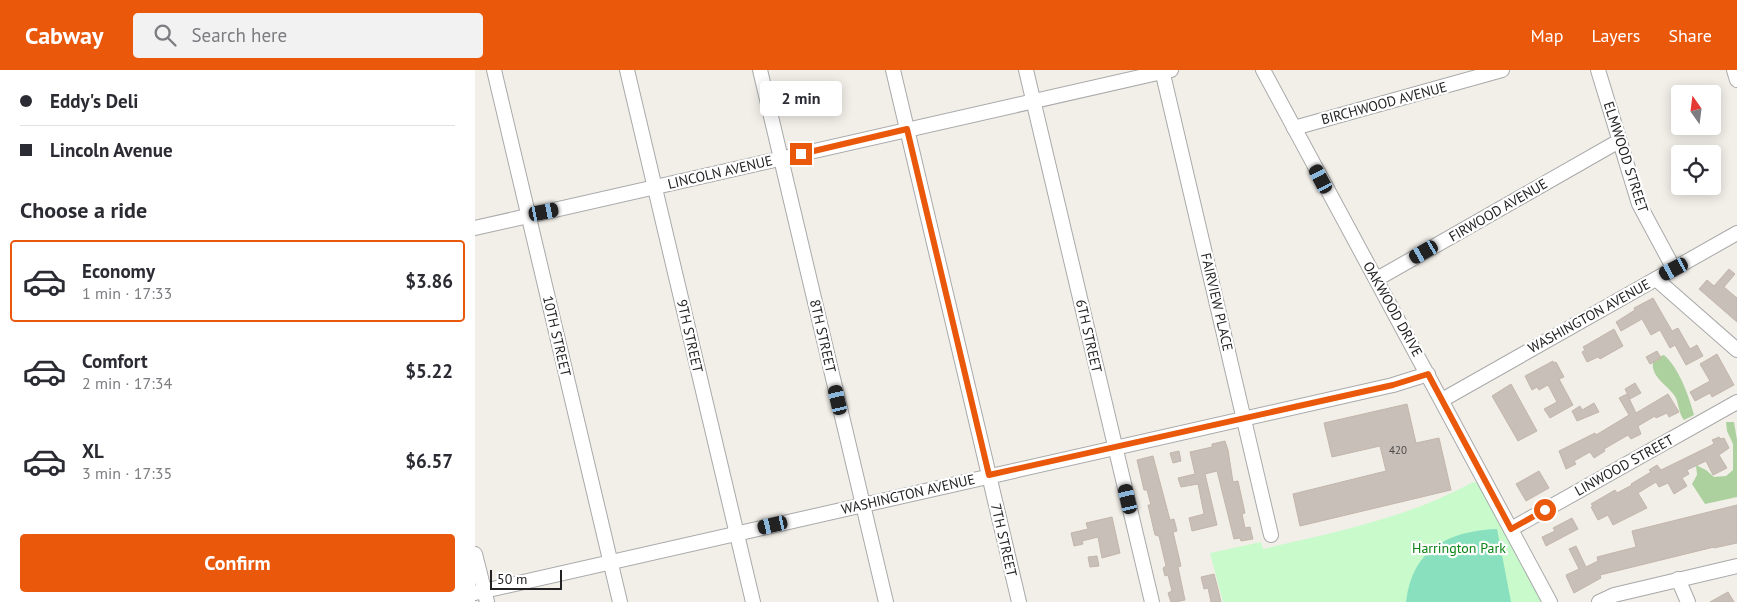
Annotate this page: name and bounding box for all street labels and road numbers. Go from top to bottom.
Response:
street label: BIRCHWOOD AVENUE [1319,78,1449,128]
street label: ELMWOOD STREET [1600,99,1652,215]
street label: LINCOLN AVENUE [666,151,774,193]
street label: FIRWOOD AVENUE [1445,174,1551,246]
street label: FAIRVIEW PLACE [1197,251,1237,353]
street label: OAKWOOD DRIVE [1359,258,1427,360]
street label: WASHINGTON AVENUE [1525,275,1653,357]
street label: 10TH STREET [539,294,575,378]
street label: 9TH STREET [673,298,707,375]
street label: 8TH STREET [806,298,840,375]
street label: 6TH STREET [1072,298,1106,375]
street label: LINWOOD STREET [1571,430,1677,500]
street label: WASHINGTON AVENUE [839,470,977,518]
street label: 7TH STREET [987,502,1021,579]

